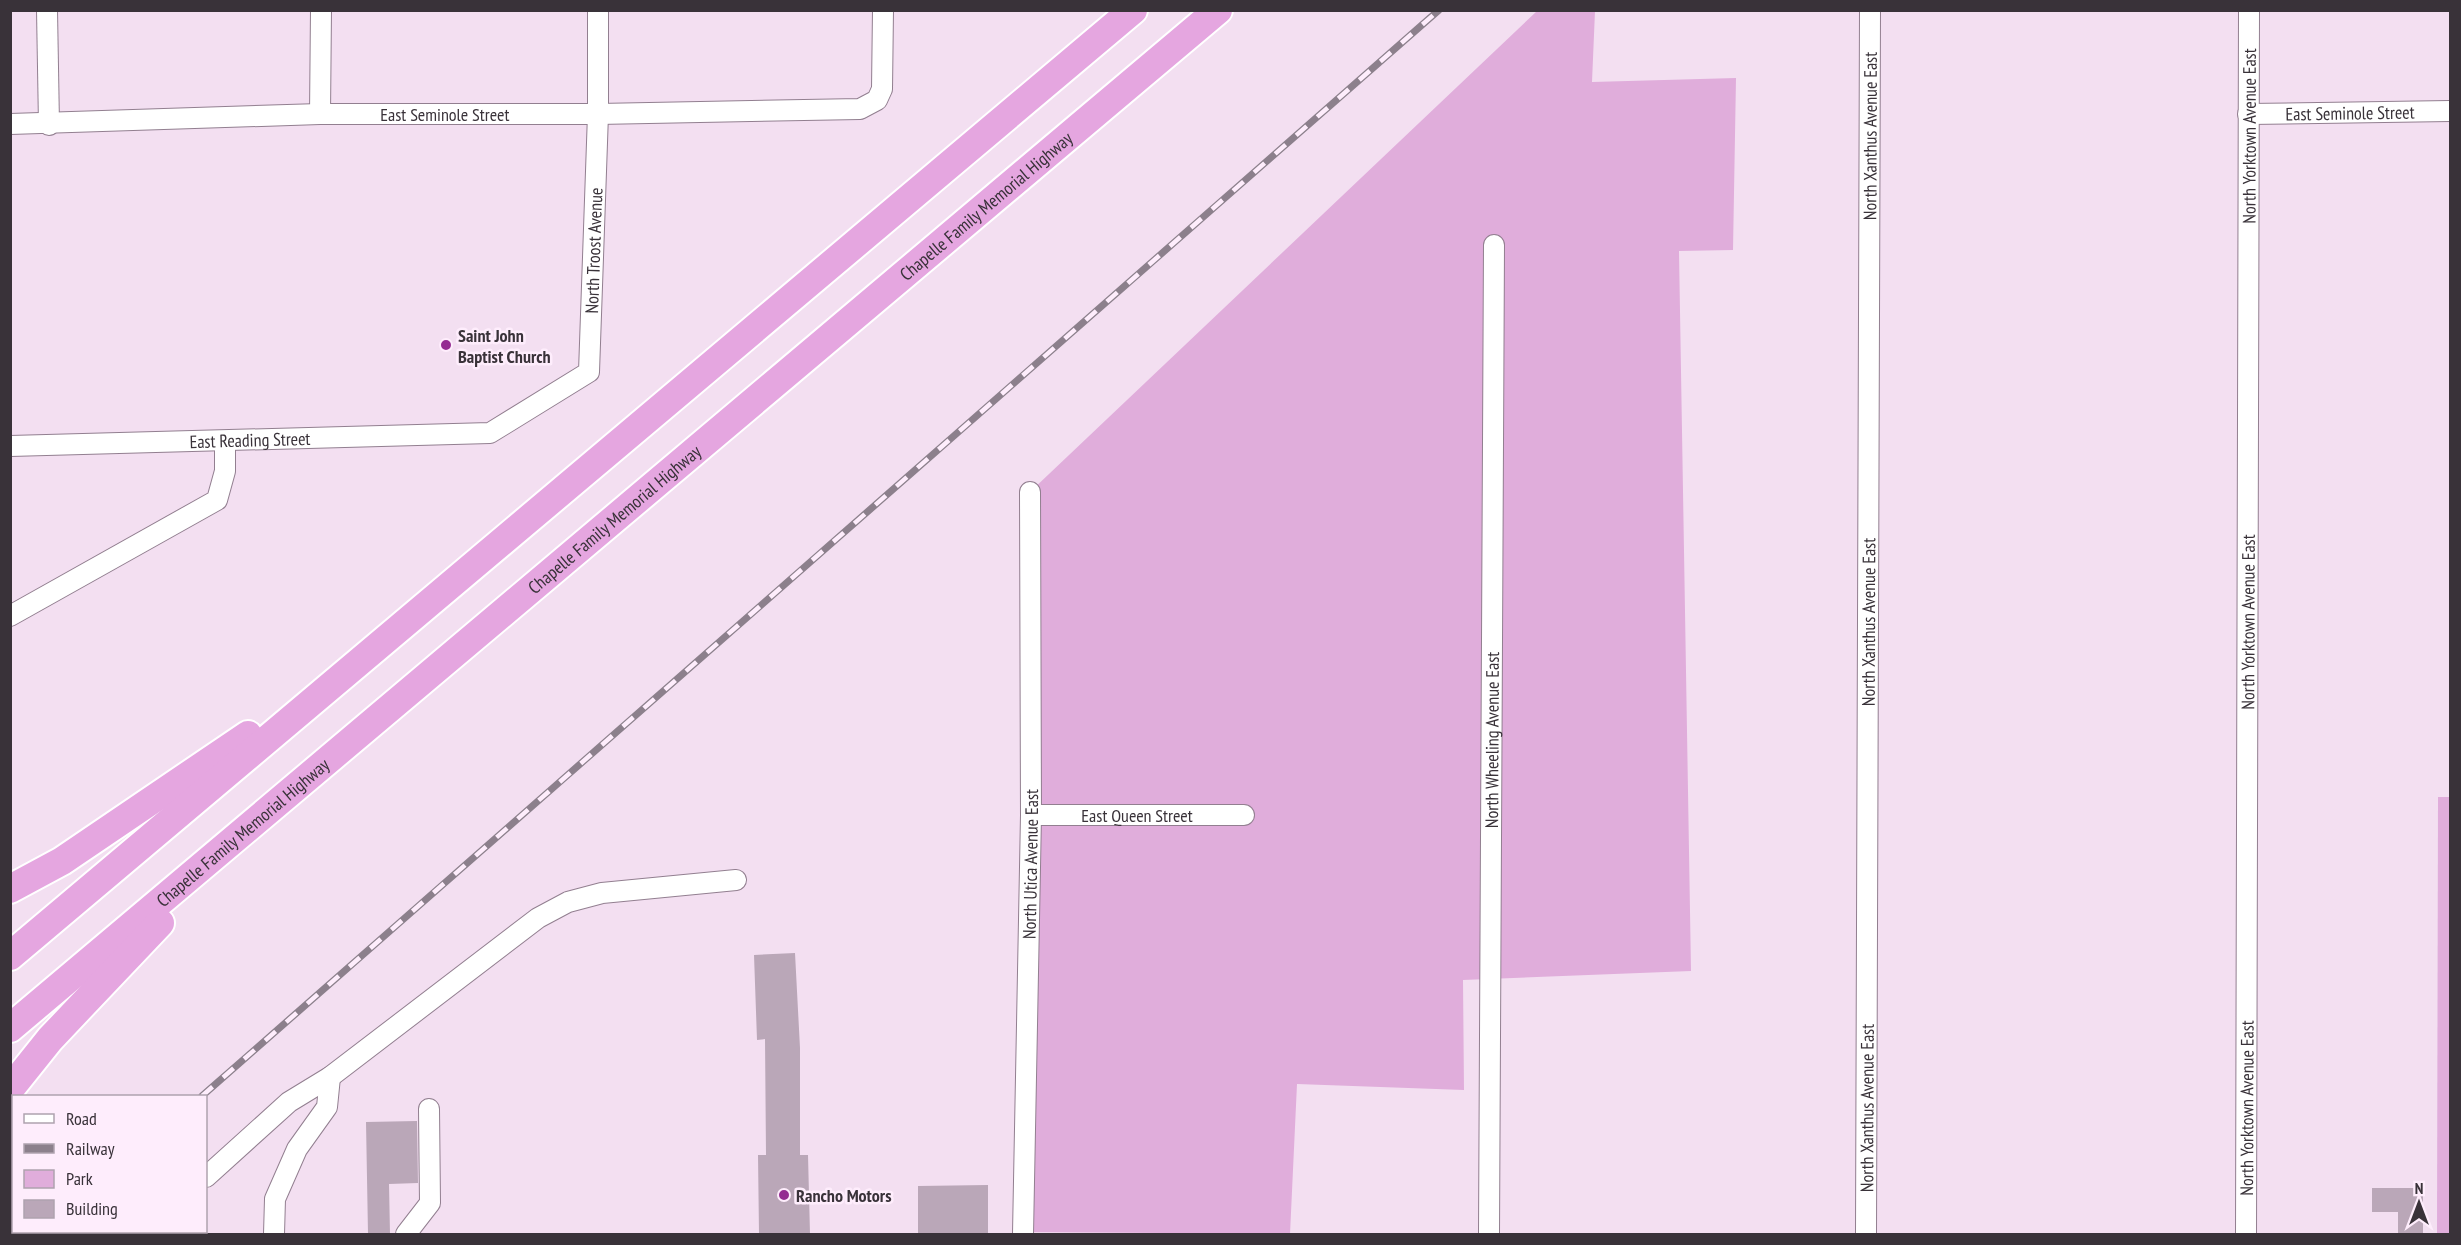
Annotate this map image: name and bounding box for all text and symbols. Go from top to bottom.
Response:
street label: North Yorktown Avenue East [2237,48,2260,224]
street label: North Xanthus Avenue East [1858,52,1881,220]
street label: East Seminole Street [2285,100,2415,125]
street label: East Seminole Street [380,103,509,126]
street label: Chapelle Family Memorial Highway [895,126,1077,285]
street label: North Troost Avenue [580,187,607,314]
place label: Saint John Baptist Church [458,324,551,368]
marker: Saint John Baptist Church [439,338,453,352]
street label: East Reading Street [189,426,311,453]
street label: Chapelle Family Memorial Highway [523,439,705,598]
street label: North Yorktown Avenue East [2236,534,2259,710]
street label: North Xanthus Avenue East [1856,538,1880,706]
street label: North Wheeling Avenue East [1480,652,1503,828]
street label: Chapelle Family Memorial Highway [151,753,334,912]
street label: North Utica Avenue East [1017,789,1043,939]
street label: East Queen Street [1081,804,1193,827]
street label: North Yorktown Avenue East [2235,1020,2258,1196]
street label: North Xanthus Avenue East [1855,1024,1878,1192]
legend [12,1095,207,1233]
text: Road [66,1107,97,1130]
text: Railway [66,1137,115,1160]
text: Park [66,1167,93,1190]
north arrow [2389,1173,2449,1233]
text: N [2415,1178,2423,1198]
place label: Rancho Motors [796,1184,891,1207]
marker: Rancho Motors [777,1188,791,1202]
text: Building [66,1197,118,1220]

